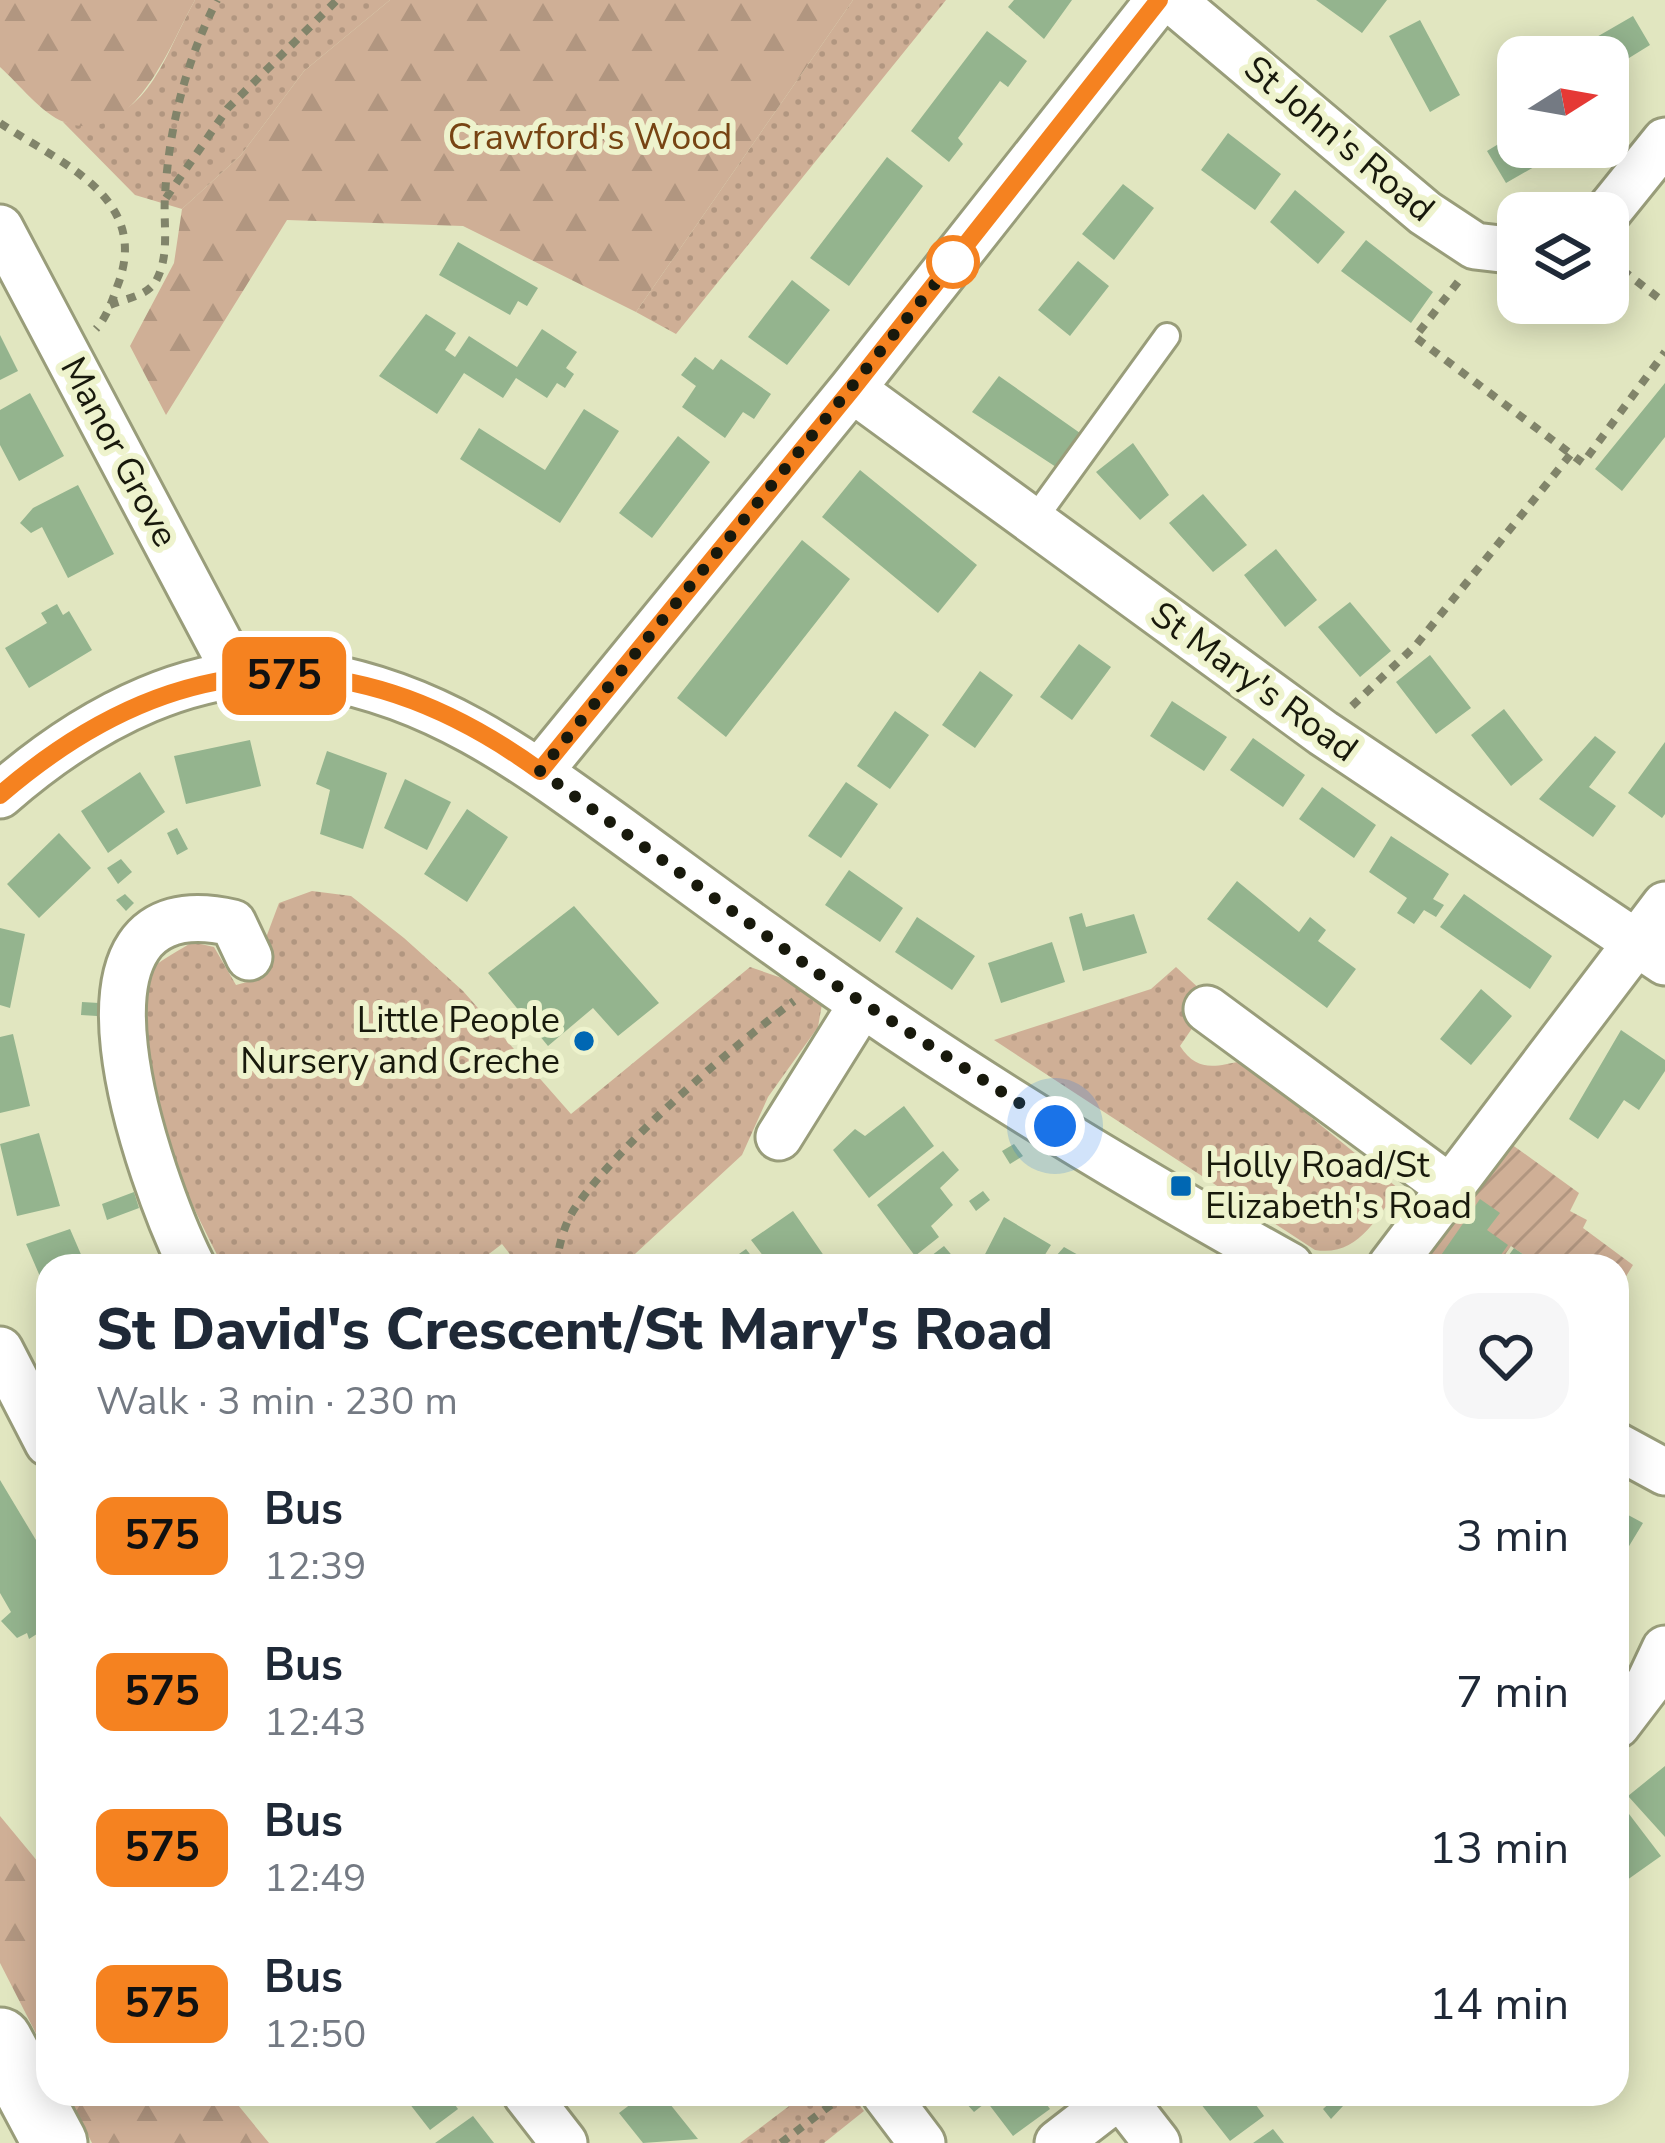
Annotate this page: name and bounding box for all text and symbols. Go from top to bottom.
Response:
north arrow [1497,36,1629,168]
map controls [1497,36,1629,324]
street label: St John's Road [1233,45,1445,233]
park label: Crawford's Wood [448,113,732,162]
button: layers [1497,192,1629,324]
unlabelled marker [928,237,978,287]
street label: Manor Grove [48,348,190,556]
street label: St Mary's Road [1141,590,1367,774]
line badge: 575 [215,637,353,715]
text: 575 [246,647,322,704]
place label: Little People Nursery and Creche [240,996,560,1086]
marker: Little People Nursery and Creche [571,1028,597,1054]
your location [1025,1096,1085,1156]
place label: Holly Road/St Elizabeth's Road [1205,1141,1472,1231]
marker: Holly Road/St Elizabeth's Road [1168,1173,1194,1199]
text: St David's Crescent/St Mary's Road [96,1291,1053,1369]
button: heart [1443,1293,1569,1419]
text: Walk · 3 min · 230 m [96,1375,458,1428]
text: Bus [264,1479,343,1540]
text: 3 min [1456,1506,1569,1567]
text: 575 [124,1507,200,1564]
text: 12:39 [264,1540,367,1593]
text: Bus [264,1635,343,1696]
text: 7 min [1456,1662,1569,1723]
text: 575 [124,1663,200,1720]
text: 12:43 [264,1696,367,1749]
text: Bus [264,1791,343,1852]
text: 13 min [1429,1818,1569,1879]
text: 575 [124,1819,200,1876]
text: 12:49 [264,1852,367,1905]
text: Bus [264,1947,343,2008]
text: 14 min [1429,1974,1569,2035]
text: 575 [124,1975,200,2032]
text: 12:50 [264,2008,367,2061]

